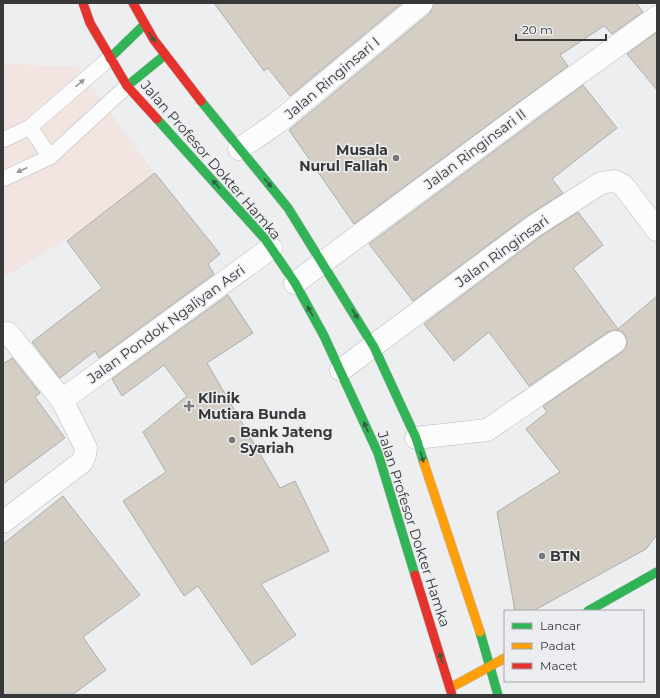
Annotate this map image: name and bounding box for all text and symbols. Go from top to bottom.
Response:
scale bar [516,16,606,42]
text: 20 m [522,22,553,37]
one-way arrow [148,32,156,42]
street label: Jalan Ringinsari I [280,33,383,124]
street label: Jalan Profesor Dokter Hamka [136,76,285,243]
one-way arrow [75,79,85,88]
street label: Jalan Ringinsari II [420,105,530,194]
place label: Musala Nurul Fallah [299,141,388,175]
marker: Musala Nurul Fallah [391,153,401,163]
one-way arrow [17,167,28,173]
one-way arrow [263,177,272,188]
one-way arrow [211,179,220,190]
street label: Jalan Ringinsari [451,211,552,291]
street label: Jalan Pondok Ngaliyan Asri [83,261,248,388]
one-way arrow [306,305,313,316]
one-way arrow [352,308,359,320]
place label: Klinik Mutiara Bunda [198,389,306,423]
marker: Klinik Mutiara Bunda [183,400,195,412]
one-way arrow [363,421,369,433]
place label: Bank Jateng Syariah [240,423,333,457]
street label: Jalan Profesor Dokter Hamka [373,428,454,629]
marker: Bank Jateng Syariah [227,435,237,445]
one-way arrow [419,451,425,463]
place label: BTN [550,547,581,565]
marker: BTN [537,551,547,561]
legend [504,610,644,682]
text: Lancar [540,618,581,633]
text: Padat [540,638,576,653]
one-way arrow [438,651,444,663]
text: Macet [540,658,577,673]

